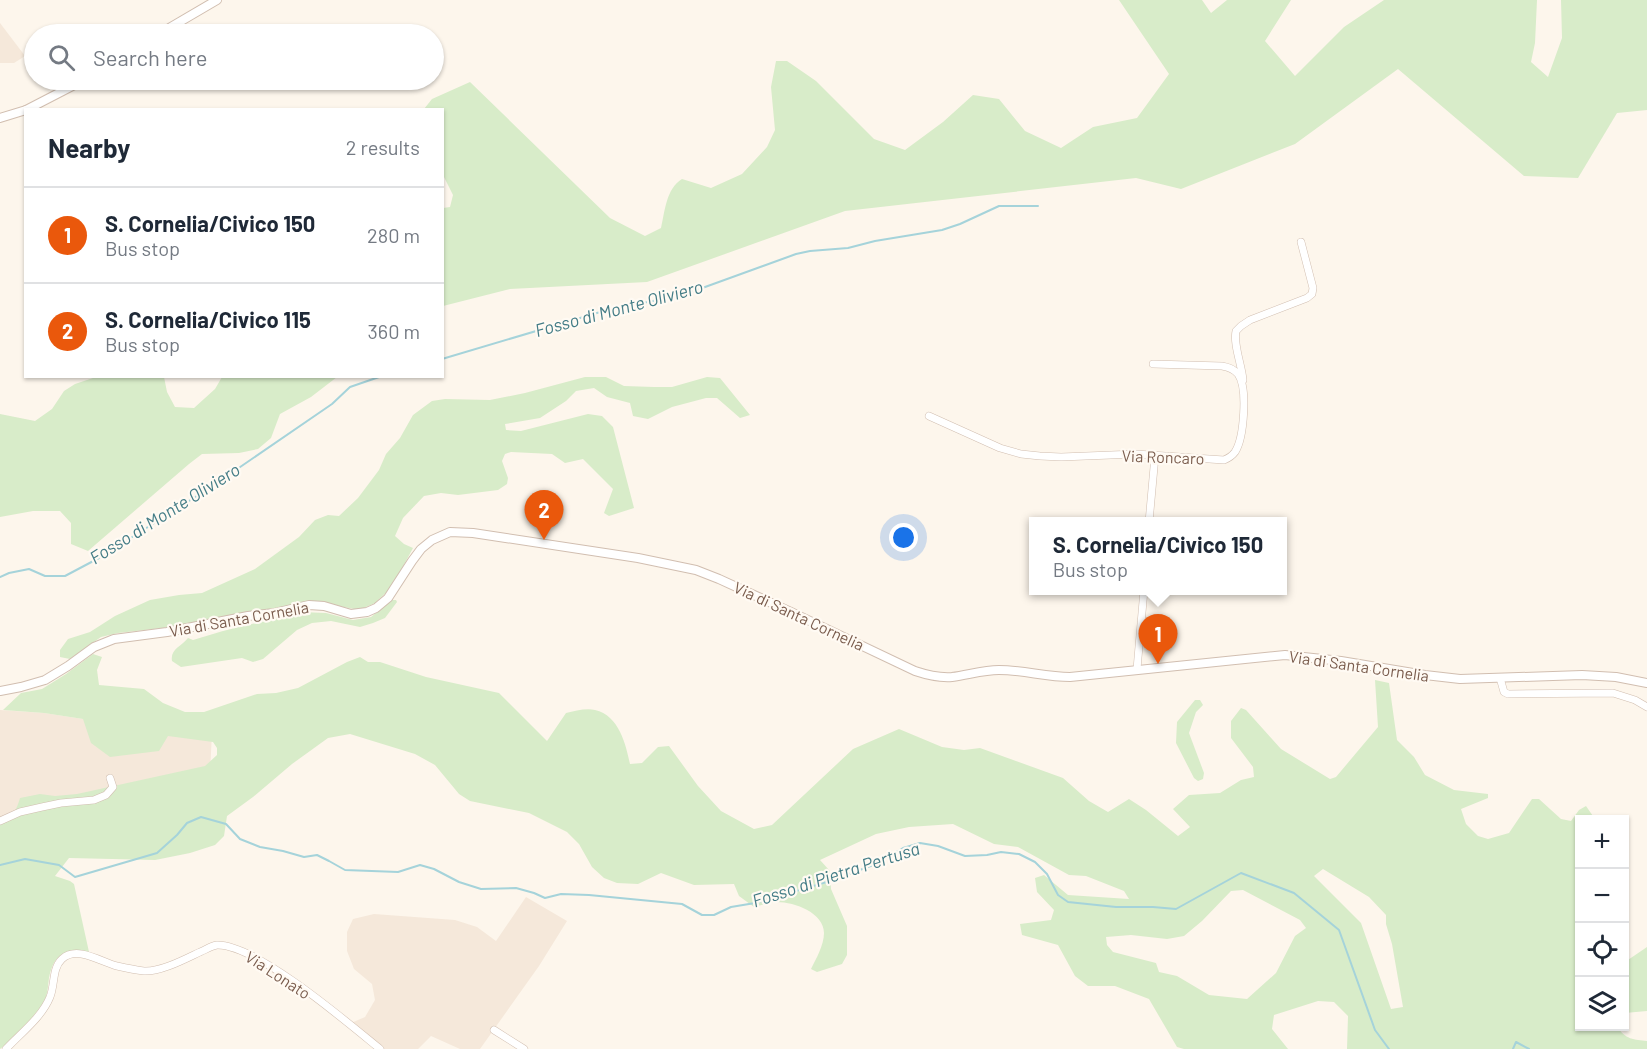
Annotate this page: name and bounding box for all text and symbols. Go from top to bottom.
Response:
search box [24,24,444,90]
icon: search [45,41,78,74]
text: Search here [93,44,207,70]
text: Nearby [48,132,130,163]
text: 2 results [346,135,420,159]
text: S. Cornelia/Civico 150 [105,210,315,236]
text: 1 [64,223,71,247]
text: 280 m [367,223,420,247]
text: Bus stop [105,236,180,260]
water label: Fosso di Monte Oliviero [532,275,705,341]
text: S. Cornelia/Civico 115 [105,306,311,332]
text: 2 [62,319,73,343]
text: 360 m [368,319,420,343]
text: Bus stop [105,332,180,356]
street label: Via Roncaro [1121,446,1205,467]
water label: Fosso di Monte Oliviero [85,458,244,568]
pin: 2 [524,490,564,540]
popup [1029,517,1287,595]
your location [889,523,918,552]
text: S. Cornelia/Civico 150 [1053,531,1263,557]
text: Bus stop [1053,557,1128,581]
street label: Via di Santa Cornelia [731,577,867,654]
street label: Via di Santa Cornelia [168,597,310,640]
pin: 1 [1138,614,1178,664]
street label: Via di Santa Cornelia [1288,646,1430,685]
map controls [1575,815,1629,1031]
button: + [1575,815,1629,869]
water label: Fosso di Pietra Pertusa [749,837,922,912]
button: − [1575,869,1629,923]
button: locate [1575,923,1629,977]
street label: Via Lonato [242,947,314,1003]
button: layers [1575,977,1629,1031]

